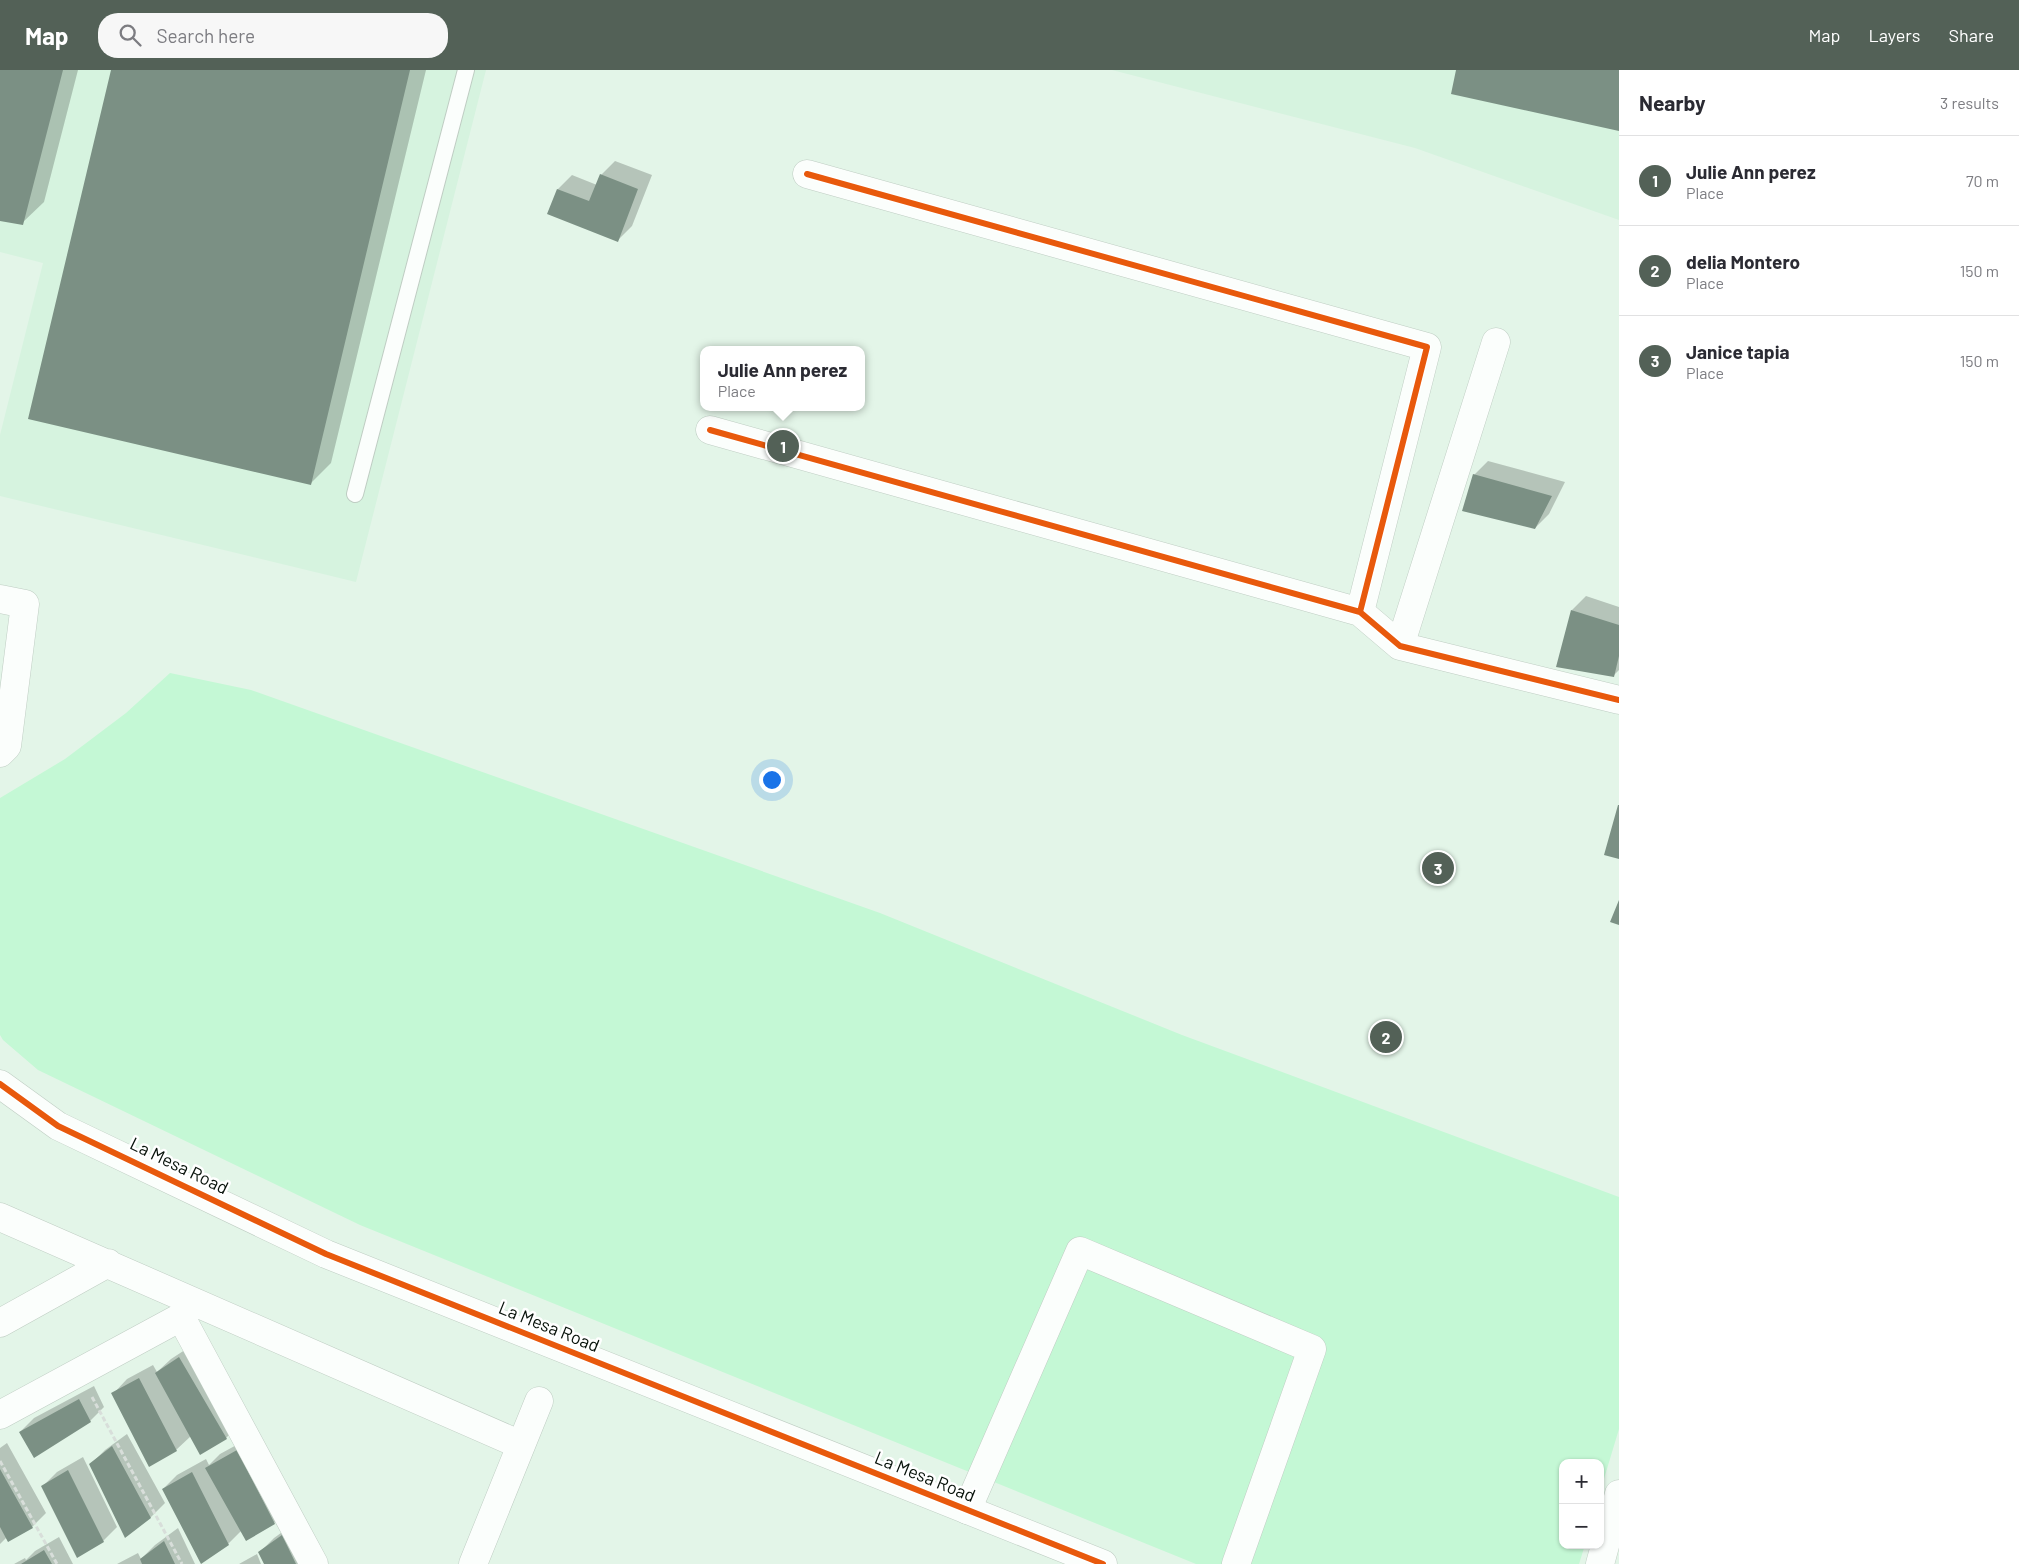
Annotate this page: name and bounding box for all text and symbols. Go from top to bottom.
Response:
search box [98,13,448,58]
text: Map [25,21,68,50]
icon: search [116,21,144,49]
text: Search here [156,24,255,47]
text: Map [1808,24,1840,46]
text: Layers [1868,24,1921,46]
text: Share [1949,24,1994,46]
text: Nearby [1639,90,1705,115]
text: 3 results [1940,93,1999,112]
text: Julie Ann perez [1686,160,1816,183]
text: 1 [1652,171,1658,190]
text: 70 m [1966,171,1999,190]
text: Place [1686,183,1724,202]
text: delia Montero [1686,250,1800,273]
text: 2 [1651,261,1659,280]
text: 150 m [1960,261,1999,280]
text: Place [1686,273,1724,292]
text: Janice tapia [1686,340,1790,363]
popup [700,346,865,411]
text: 3 [1651,351,1659,370]
text: 150 m [1960,351,1999,370]
text: Julie Ann perez [718,358,847,381]
text: Place [1686,363,1724,382]
text: Place [718,381,756,400]
pin: 1 [767,427,799,465]
your location [759,767,785,793]
pin: 3 [1422,849,1454,887]
pin: 2 [1370,1018,1402,1056]
street label: La Mesa Road [127,1132,232,1198]
street label: La Mesa Road [496,1296,603,1356]
street label: La Mesa Road [872,1446,979,1506]
map controls [1559,1459,1604,1549]
button: + [1559,1459,1604,1504]
button: − [1559,1504,1604,1549]

